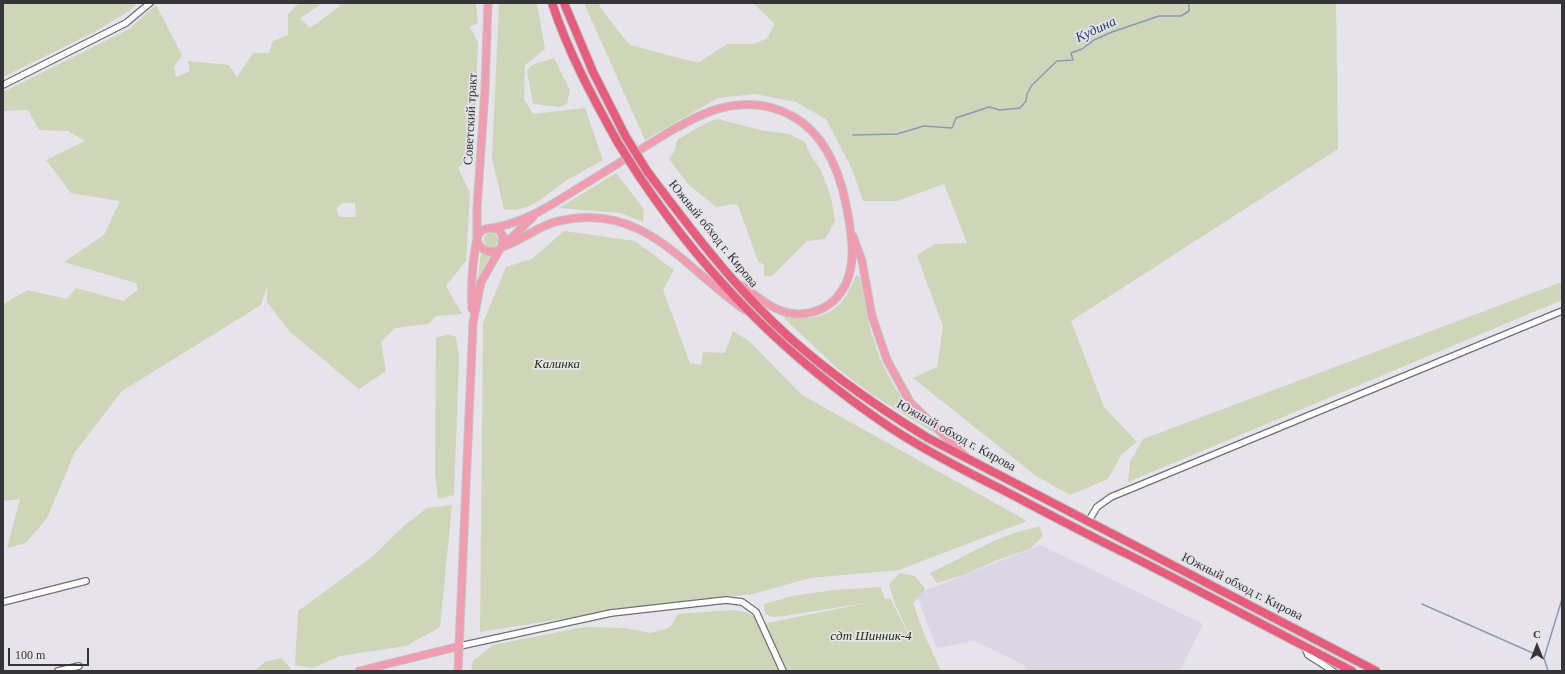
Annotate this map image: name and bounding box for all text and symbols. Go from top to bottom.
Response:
water label: Кудина [1073,13,1119,47]
street label: Советский тракт [461,73,481,165]
street label: Южный обход г. Кирова [665,177,761,291]
park label: Калинка [534,357,580,373]
street label: Южный обход г. Кирова [894,397,1018,475]
street label: Южный обход г. Кирова [1179,550,1305,624]
north arrow [1517,626,1557,666]
text: С [1533,628,1541,640]
park label: сдт Шинник-4 [830,629,912,645]
scale bar [10,640,91,666]
text: 100 m [15,648,45,662]

